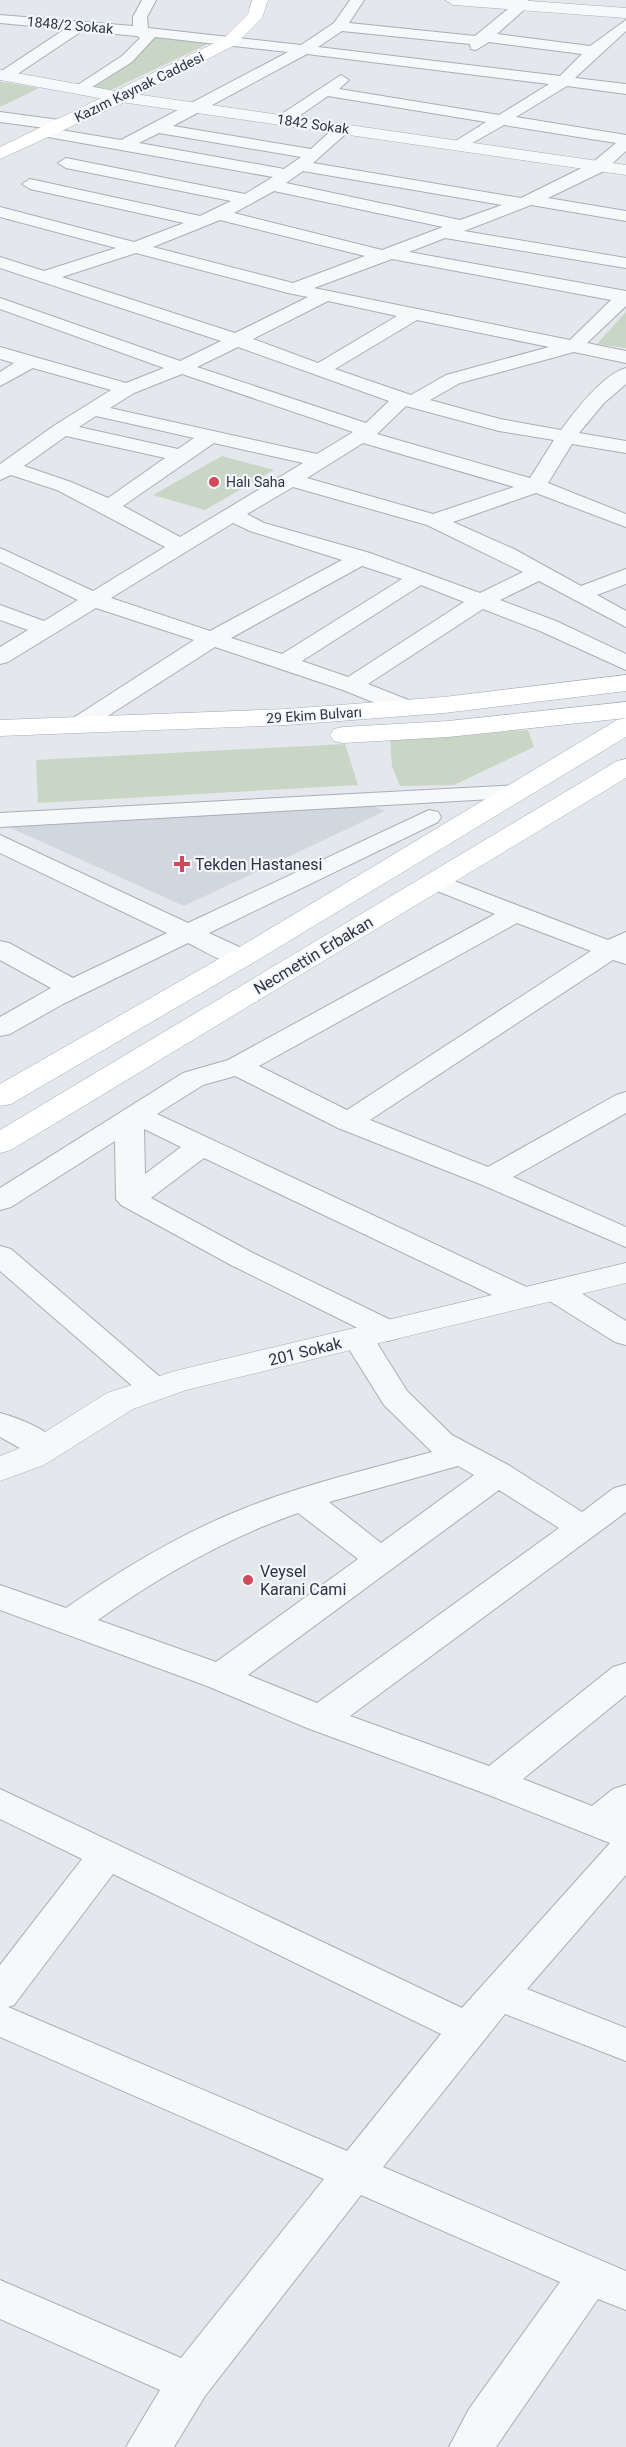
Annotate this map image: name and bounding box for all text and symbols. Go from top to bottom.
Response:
street label: 1848/2 Sokak [26,13,115,37]
street label: Kazım Kaynak Caddesi [72,49,206,125]
street label: 1842 Sokak [276,111,351,137]
place label: Halı Saha [226,474,285,490]
marker: Halı Saha [207,475,221,489]
street label: 29 Ekim Bulvarı [266,704,362,726]
marker: Tekden Hastanesi [173,855,191,873]
place label: Tekden Hastanesi [195,855,322,874]
street label: Necmettin Erbakan [250,912,376,999]
street label: 201 Sokak [267,1333,344,1370]
place label: Veysel Karani Cami [260,1562,346,1599]
marker: Veysel Karani Cami [241,1573,255,1587]

